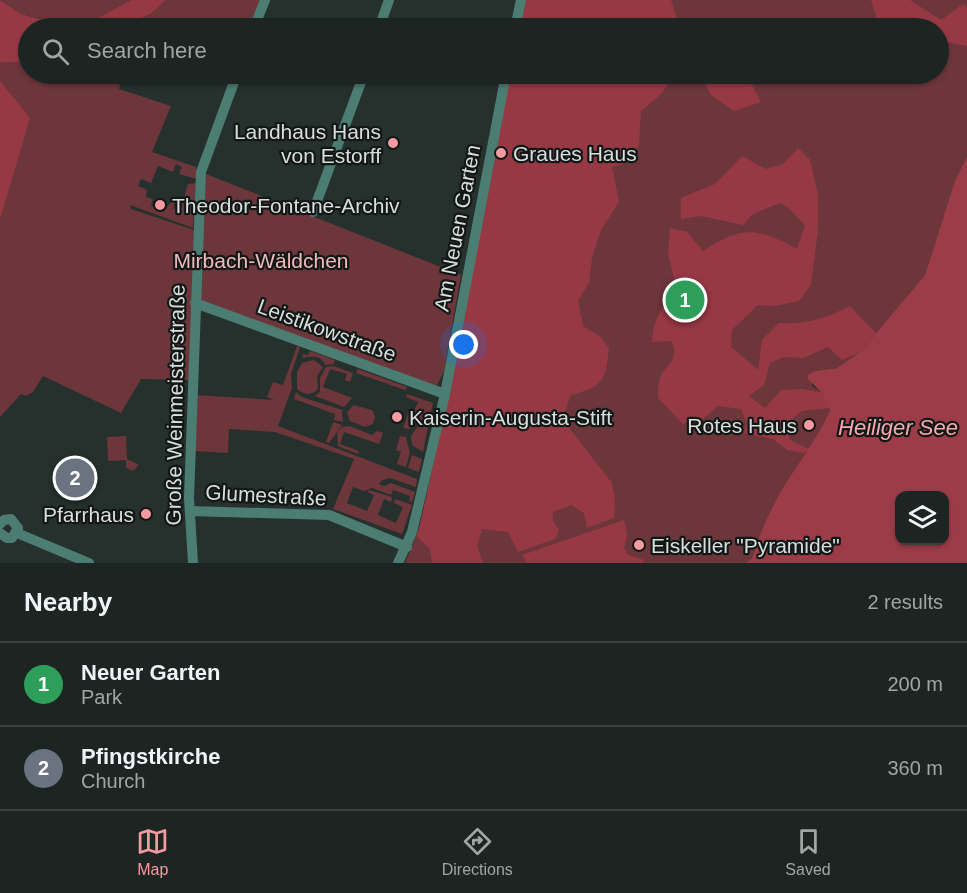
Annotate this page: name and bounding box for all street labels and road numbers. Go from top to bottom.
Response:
street label: Am Neuen Garten [430,143,484,313]
street label: Große Weinmeisterstraße [161,284,189,526]
street label: Leistikowstraße [255,294,399,366]
street label: Glumestraße [205,480,327,510]

